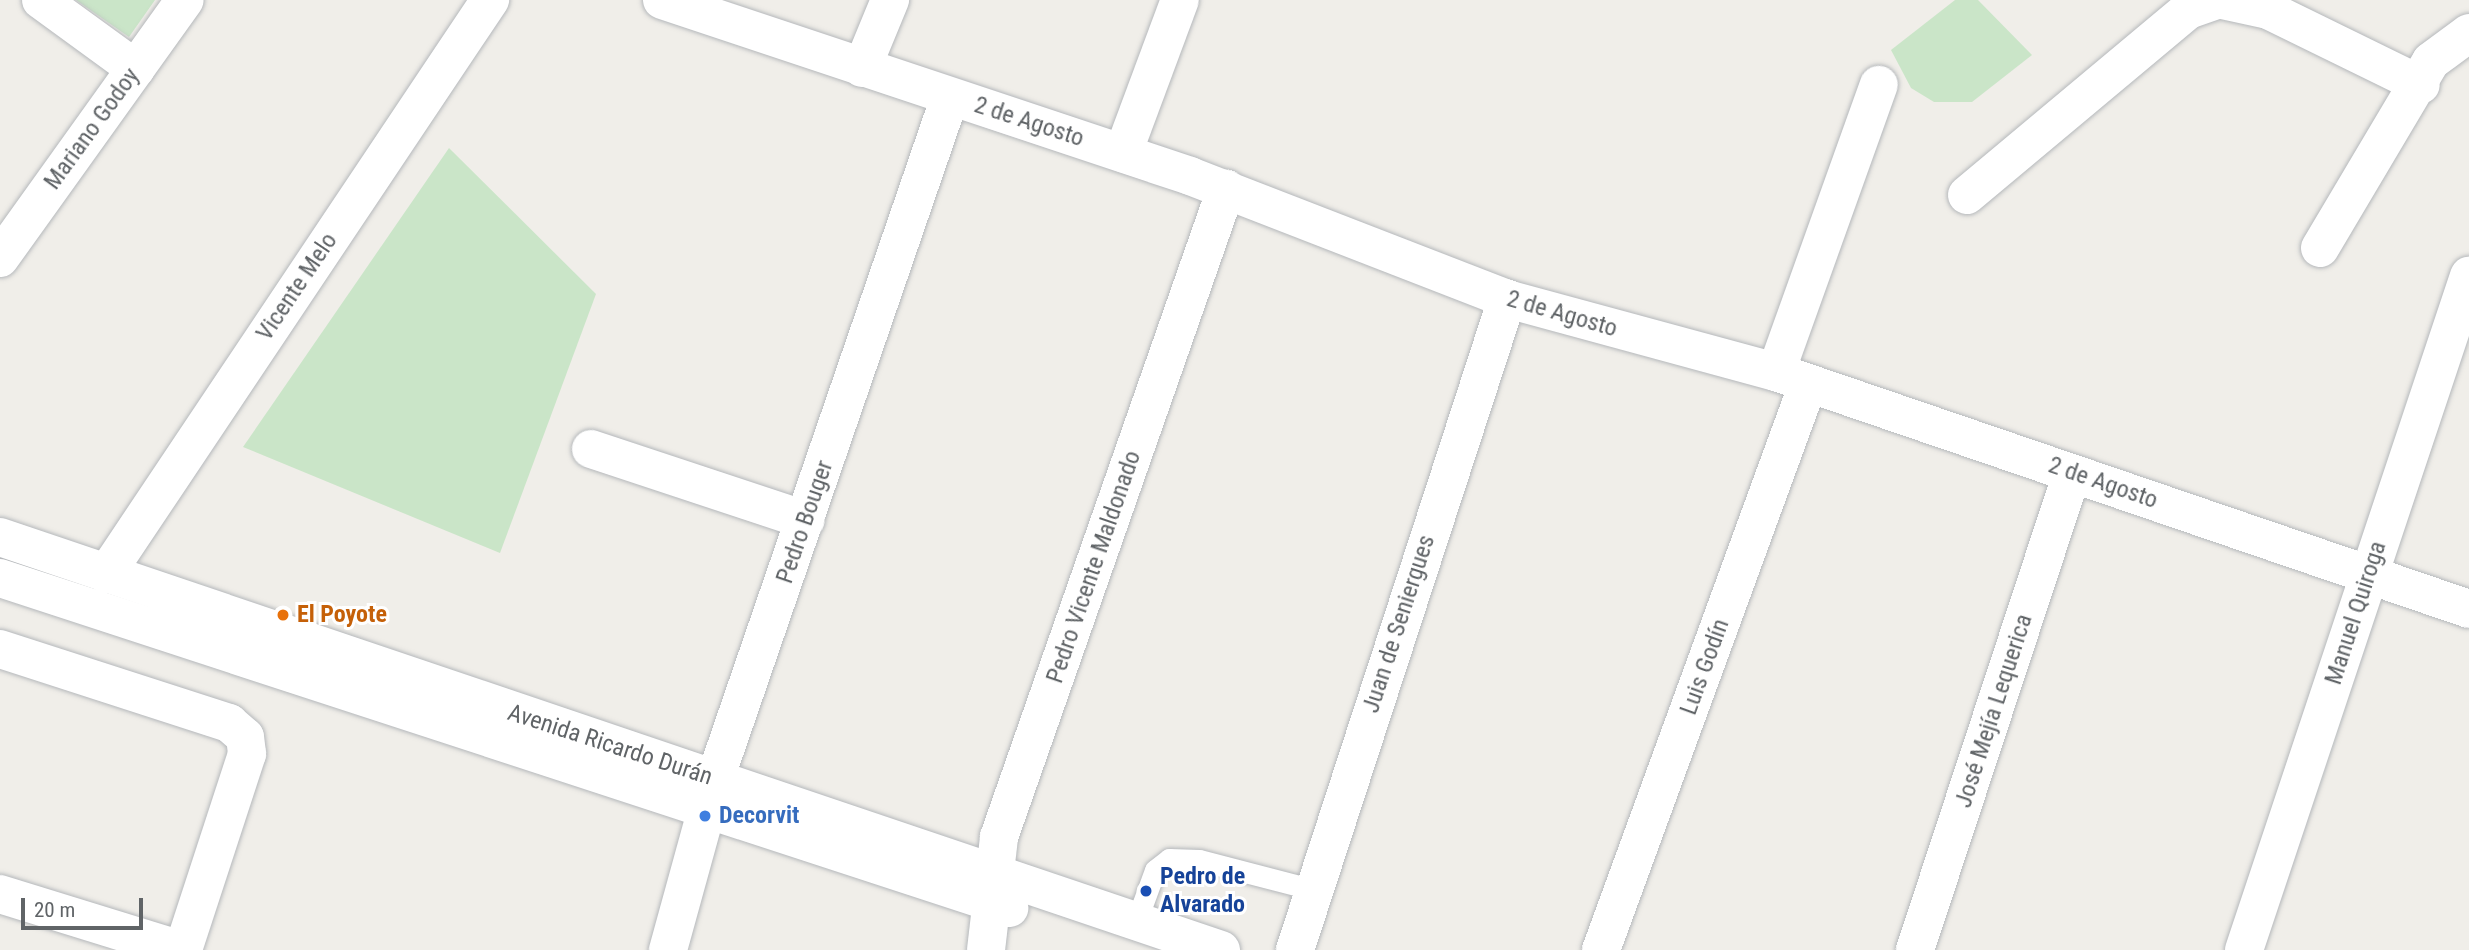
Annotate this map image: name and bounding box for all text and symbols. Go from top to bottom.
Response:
street label: Mariano Godoy [38,63,146,195]
street label: 2 de Agosto [971,91,1087,153]
street label: Vicente Melo [250,228,344,346]
street label: 2 de Agosto [1503,285,1621,343]
street label: Pedro Vicente Maldonado [1041,447,1147,687]
street label: 2 de Agosto [2045,451,2161,515]
street label: Pedro Bouger [771,457,839,587]
street label: Juan de Seniergues [1357,531,1441,717]
street label: Manuel Quiroga [2319,538,2393,688]
place label: El Poyote [297,601,387,629]
marker: El Poyote [275,607,291,623]
street label: José Mejía Lequerica [1949,611,2039,811]
street label: Luis Godín [1674,615,1736,719]
street label: Avenida Ricardo Durán [504,698,716,792]
place label: Decorvit [719,802,799,830]
marker: Decorvit [697,808,713,824]
place label: Pedro de Alvarado [1160,863,1245,919]
marker: Pedro de Alvarado [1138,883,1154,899]
scale bar [24,884,147,928]
text: 20 m [34,898,75,922]

